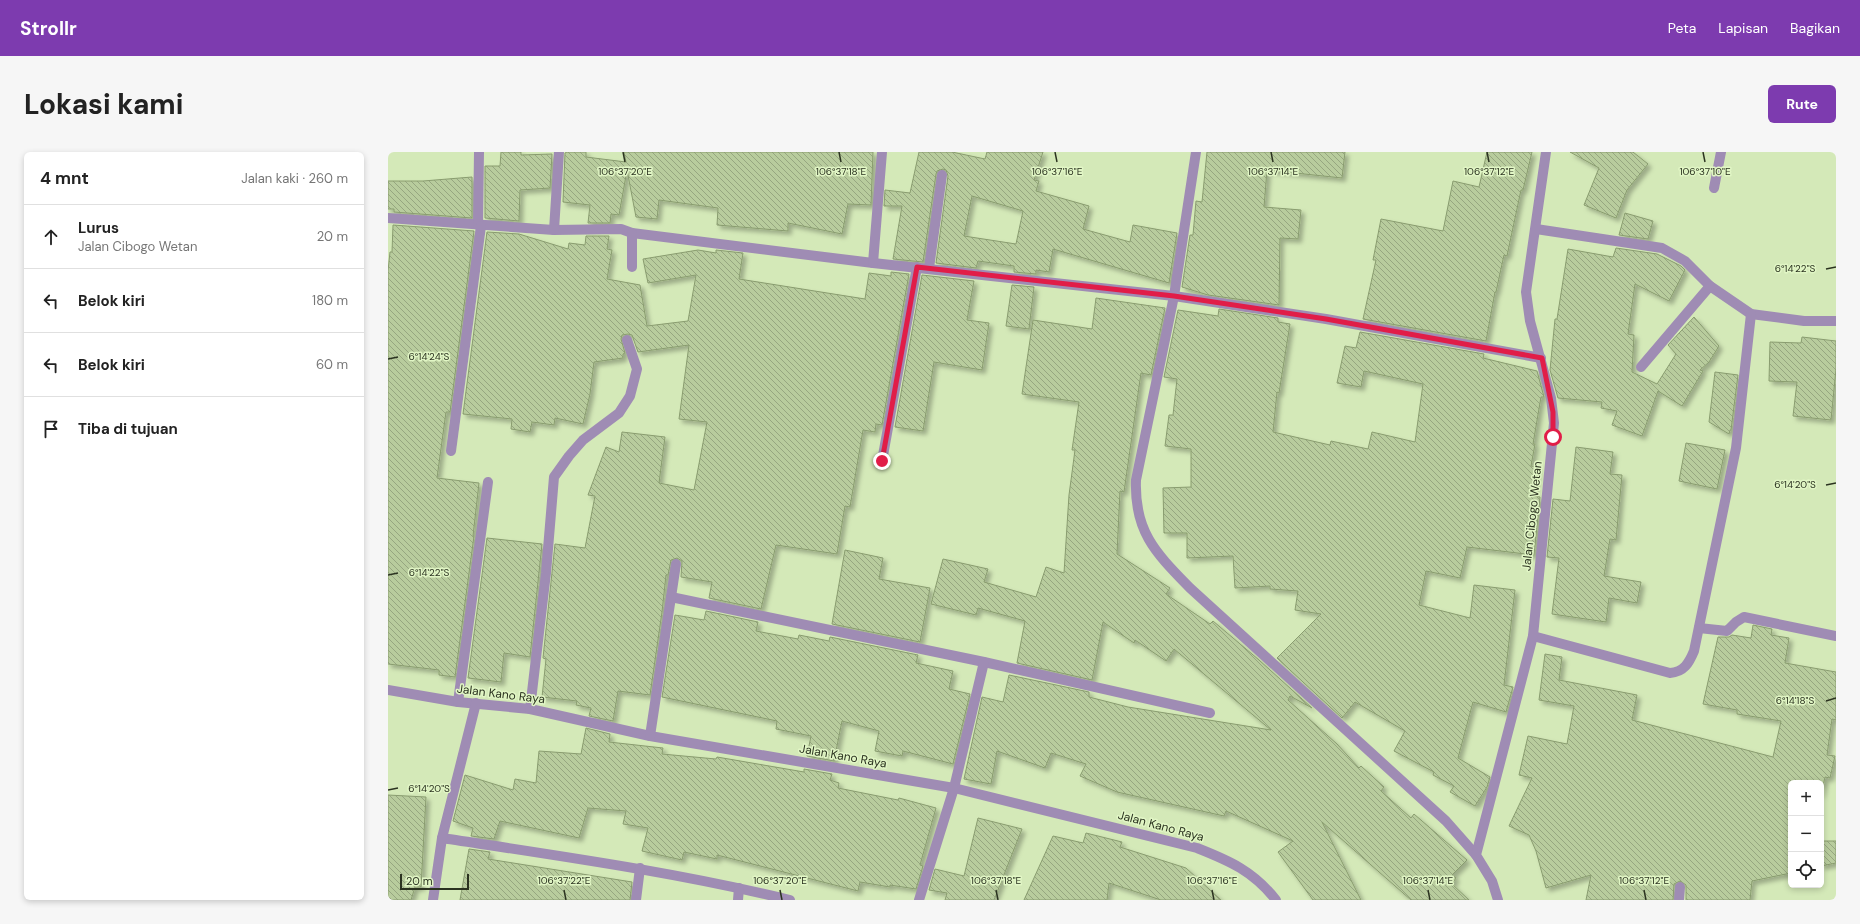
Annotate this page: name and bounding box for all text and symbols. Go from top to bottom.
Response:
text: Strollr [20,16,77,41]
text: Peta [1668,19,1696,37]
text: Lapisan [1718,19,1768,37]
text: Bagikan [1790,19,1840,37]
button: Rute [1768,85,1836,123]
text: Lokasi kami [24,86,183,123]
text: 106°37'20"E [598,165,652,178]
text: 106°37'18"E [816,165,867,178]
text: 106°37'16"E [1032,165,1083,178]
text: 106°37'14"E [1248,165,1299,178]
text: 106°37'12"E [1464,165,1514,178]
text: 106°37'10"E [1679,165,1731,178]
text: 4 mnt [40,167,89,189]
text: Jalan kaki · 260 m [241,170,348,187]
text: Lurus [78,218,119,238]
icon: ahead [40,226,62,248]
text: 20 m [317,228,348,245]
text: Jalan Cibogo Wetan [78,238,197,255]
text: 6°14'22"S [1775,262,1816,275]
icon: left [40,290,62,312]
text: Belok kiri [78,291,145,311]
text: 180 m [312,292,348,309]
text: 6°14'24"S [409,350,450,363]
icon: left [40,354,62,376]
text: Belok kiri [78,355,145,375]
text: 60 m [316,356,348,373]
icon: arrive [40,418,62,440]
text: Tiba di tujuan [78,419,178,439]
route start [1544,428,1562,446]
route end [873,452,891,470]
street label: Jalan Cibogo Wetan [1518,460,1546,572]
text: 6°14'20"S [1774,478,1816,491]
text: 6°14'22"S [409,566,450,579]
street label: Jalan Kano Raya [456,681,546,707]
text: 6°14'18"S [1776,694,1814,707]
street label: Jalan Kano Raya [798,740,888,772]
map controls [1788,780,1824,888]
button: + [1788,780,1824,816]
text: 6°14'20"S [408,782,450,795]
street label: Jalan Kano Raya [1116,807,1206,845]
button: − [1788,816,1824,852]
button: locate [1788,852,1824,888]
scale bar [400,872,469,891]
text: 20 m [406,874,432,888]
text: 106°37'22"E [538,874,591,887]
text: 106°37'20"E [753,874,807,887]
text: 106°37'18"E [971,874,1022,887]
text: 106°37'16"E [1187,874,1238,887]
text: 106°37'14"E [1403,874,1454,887]
text: 106°37'12"E [1619,874,1669,887]

